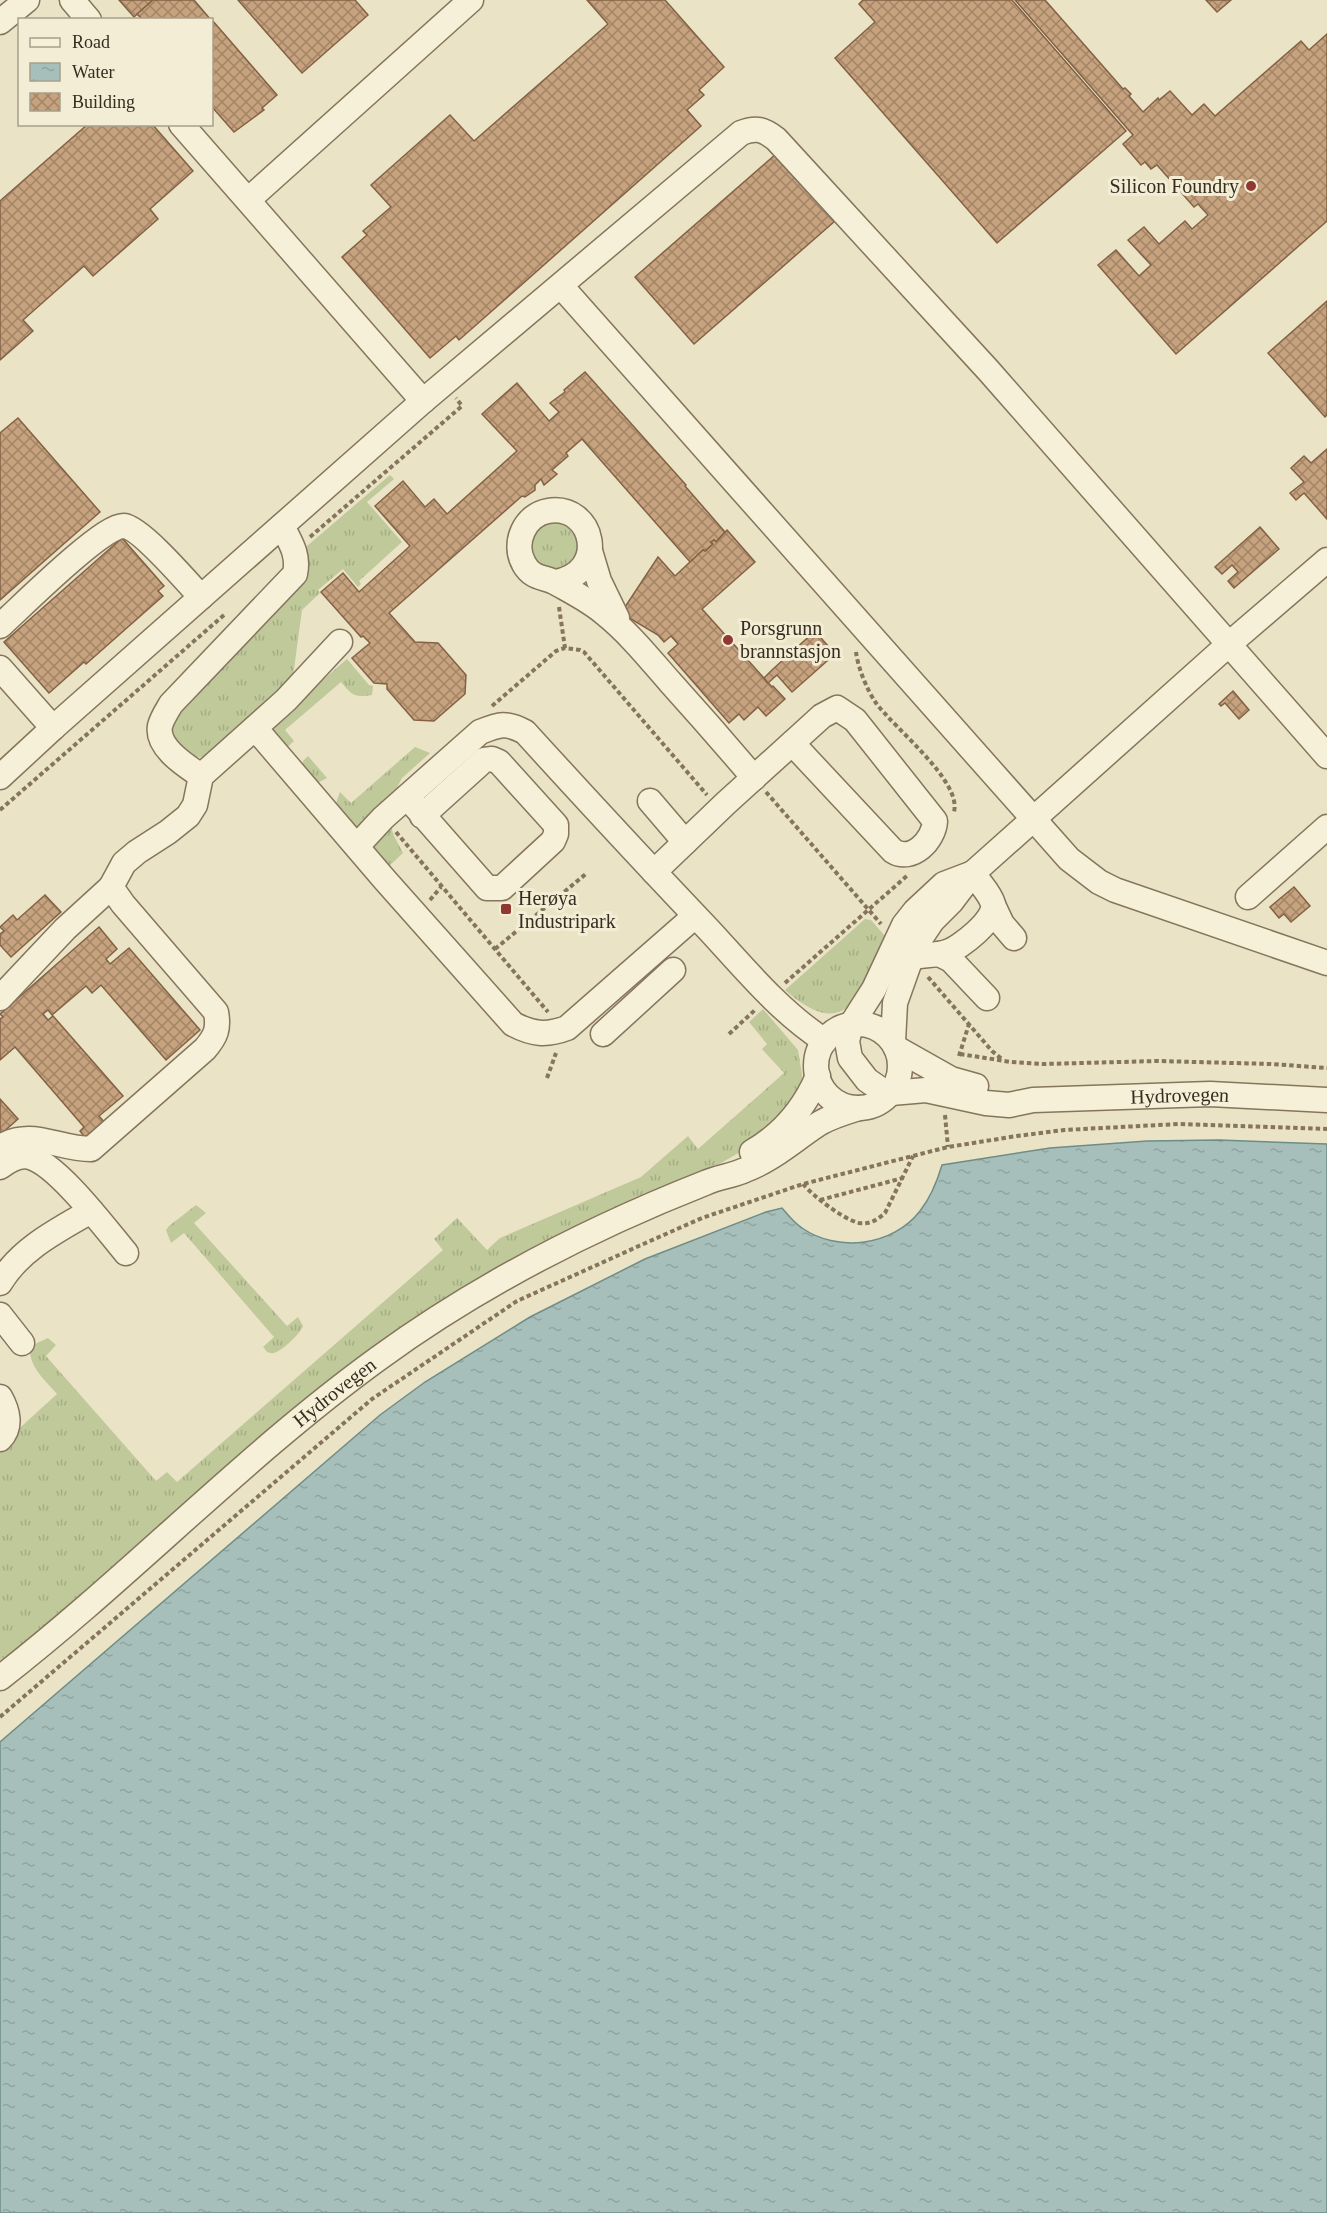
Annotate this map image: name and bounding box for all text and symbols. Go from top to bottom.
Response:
legend [18,18,213,126]
text: Road [72,32,110,52]
text: Water [72,62,115,82]
text: Building [72,92,135,112]
place label: Silicon Foundry [1110,175,1239,198]
marker: Silicon Foundry [1244,179,1258,193]
place label: Porsgrunn brannstasjon [740,617,841,663]
marker: Porsgrunn brannstasjon [721,633,735,647]
place label: Herøya Industripark [518,887,616,933]
marker: Herøya Industripark [499,902,513,916]
street label: Hydrovegen [1130,1083,1230,1108]
street label: Hydrovegen [289,1353,380,1431]

